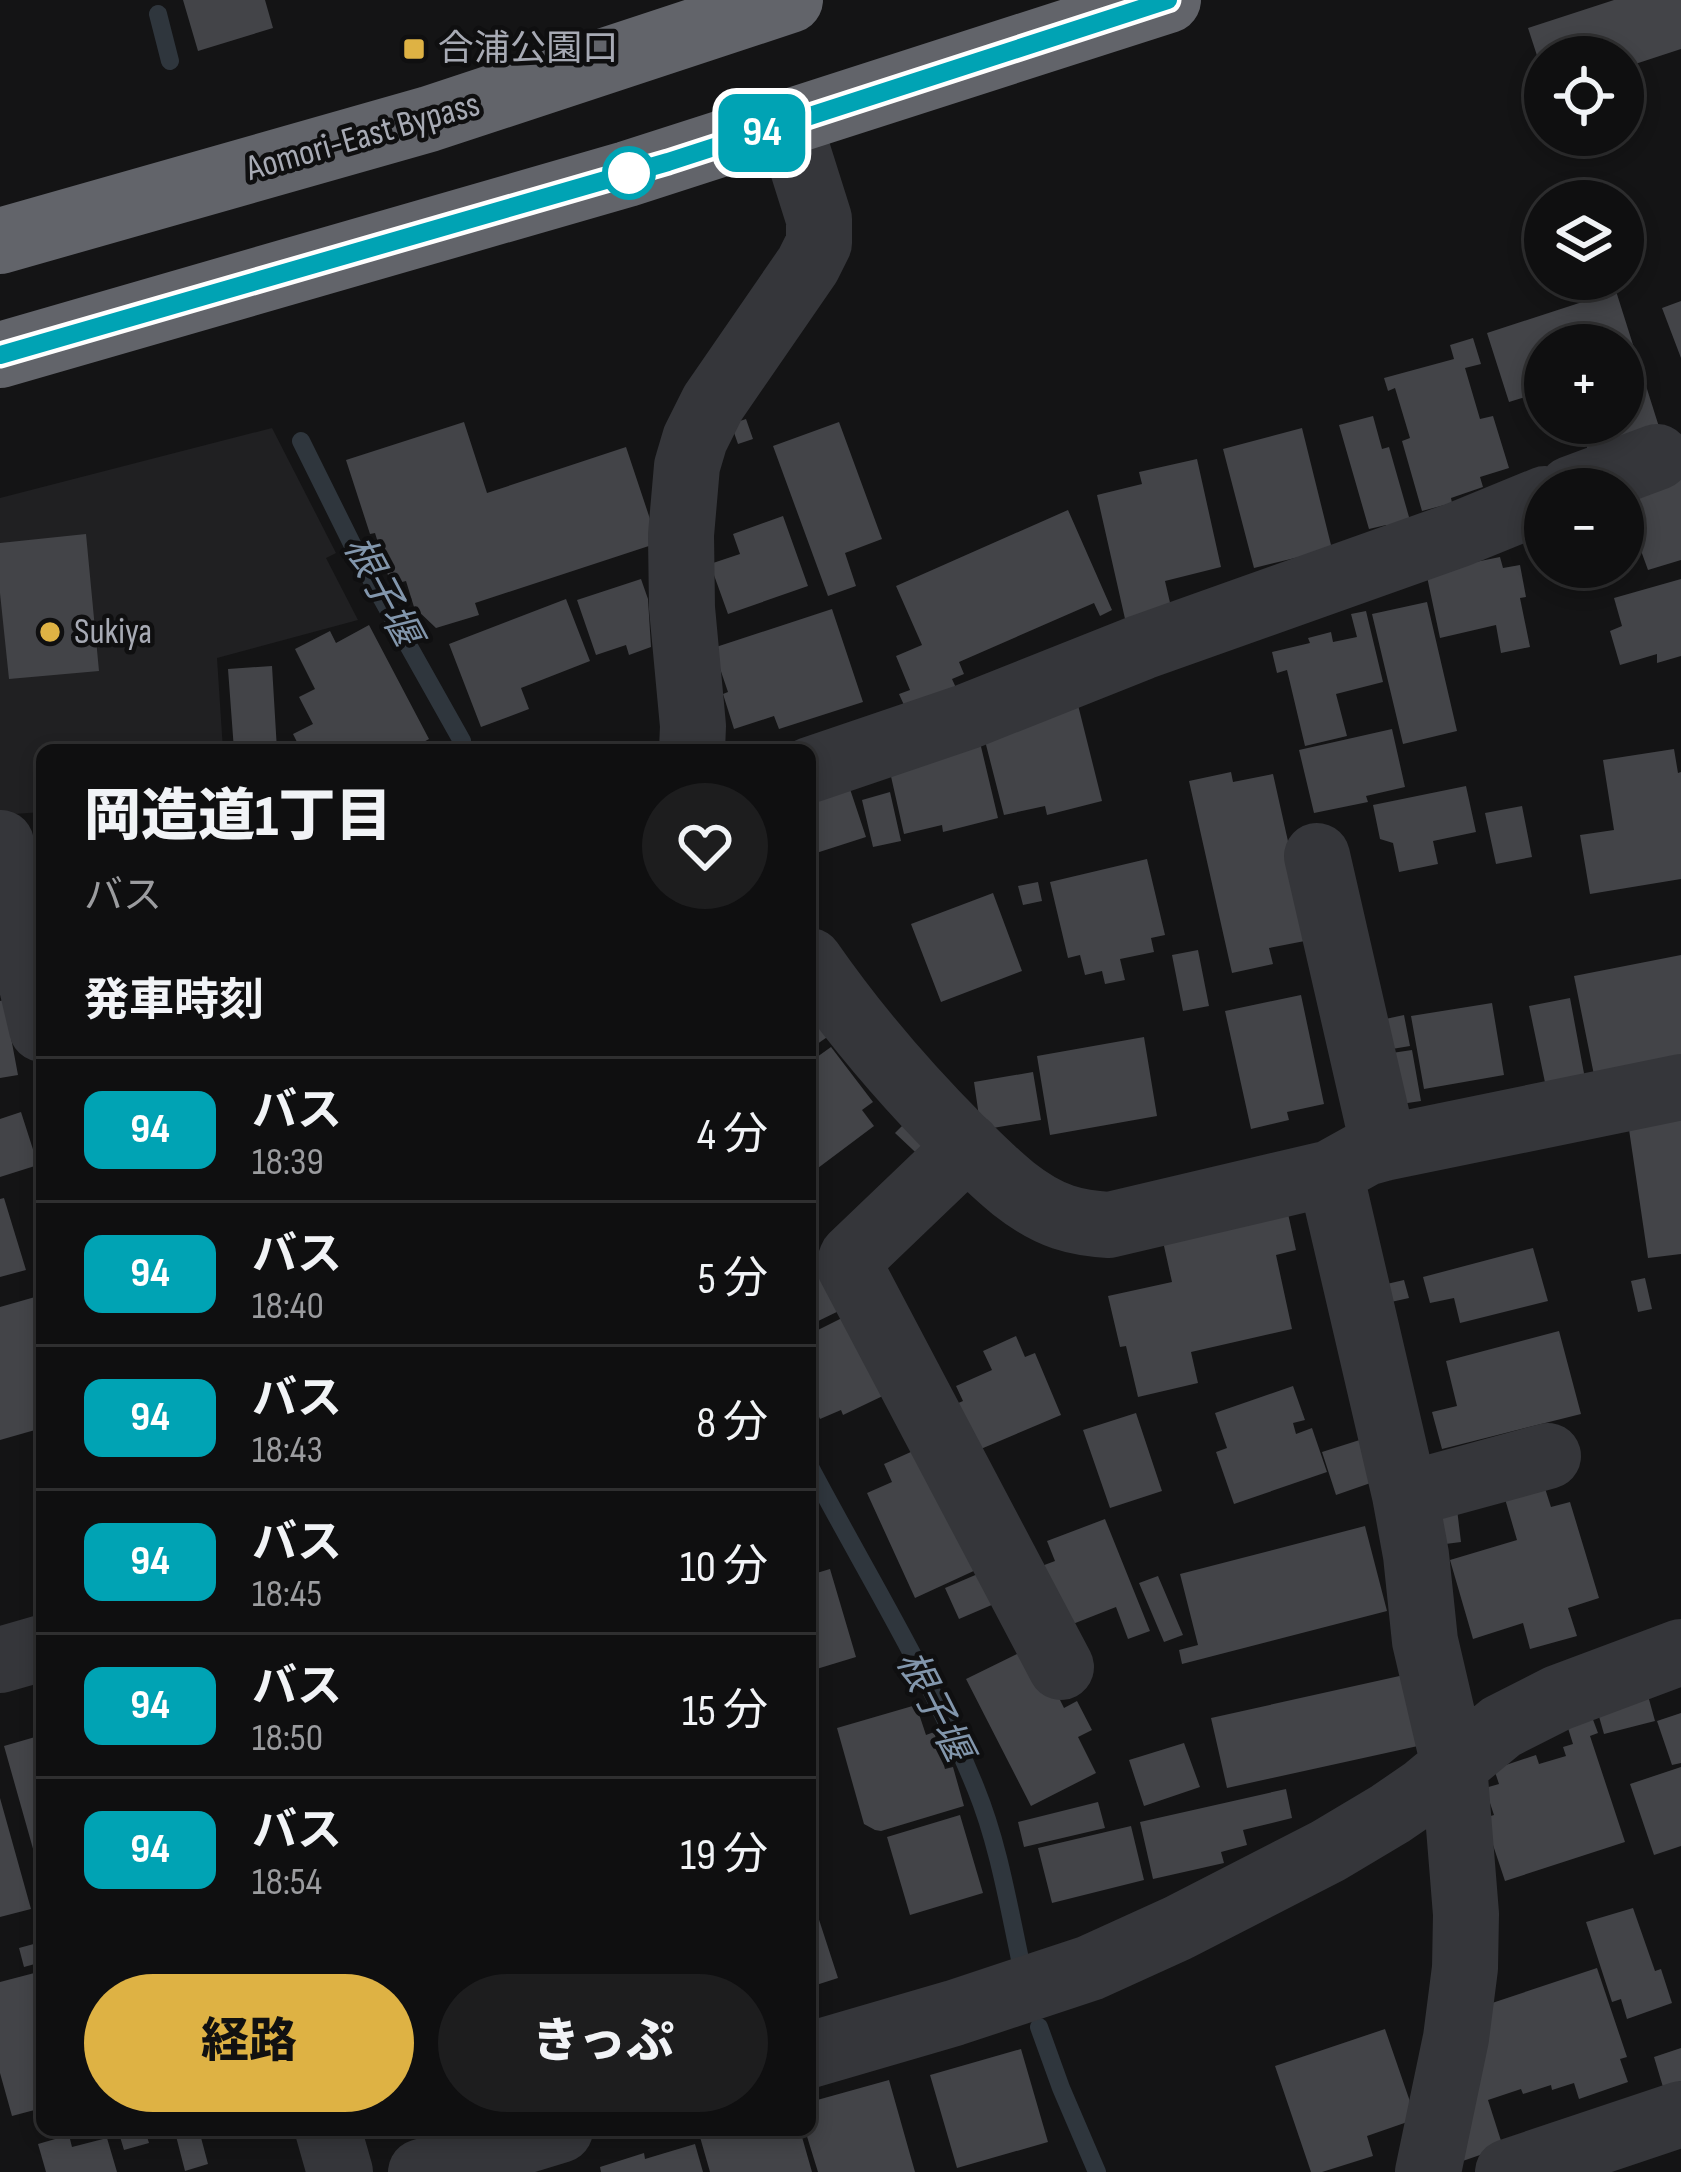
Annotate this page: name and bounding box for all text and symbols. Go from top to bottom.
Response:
place label: 合浦公園口 [438,28,618,71]
marker: 合浦公園口 [401,36,427,62]
map controls [1524,36,1644,588]
button: locate [1524,36,1644,156]
street label: Aomori-East Bypass [240,83,485,191]
line badge: 94 [708,94,816,172]
text: 94 [742,107,782,158]
unlabelled marker [604,148,654,198]
button: layers [1524,180,1644,300]
button: + [1524,324,1644,444]
button: − [1524,468,1644,588]
water label: 根子堰 [333,528,432,659]
place label: Sukiya [74,611,152,654]
marker: Sukiya [37,619,63,645]
button: heart [642,783,768,909]
text: 岡造道1丁目 [84,784,392,852]
text: バス [84,873,162,920]
text: 発車時刻 [84,974,264,1029]
text: バス [252,1084,342,1139]
text: 94 [130,1104,170,1155]
text: 4 分 [697,1108,768,1163]
text: 18:39 [252,1139,324,1186]
text: バス [252,1228,342,1283]
text: 94 [130,1248,170,1299]
text: 5 分 [698,1252,768,1307]
text: 18:40 [252,1283,324,1330]
text: バス [252,1372,342,1427]
text: 94 [130,1392,170,1443]
text: 8 分 [696,1396,768,1451]
text: 18:43 [252,1427,323,1474]
text: バス [252,1516,342,1571]
text: 94 [130,1536,170,1587]
text: 10 分 [680,1540,768,1595]
text: 18:45 [252,1571,322,1618]
water label: 根子堰 [885,1643,983,1774]
text: バス [252,1660,342,1715]
text: 94 [130,1680,170,1731]
text: 15 分 [682,1684,768,1739]
text: 18:50 [252,1715,323,1762]
text: バス [252,1804,342,1859]
text: 94 [130,1824,170,1875]
text: 19 分 [680,1828,768,1883]
text: 18:54 [252,1859,322,1906]
button: 経路 [84,1974,414,2112]
button: きっぷ [438,1974,768,2112]

